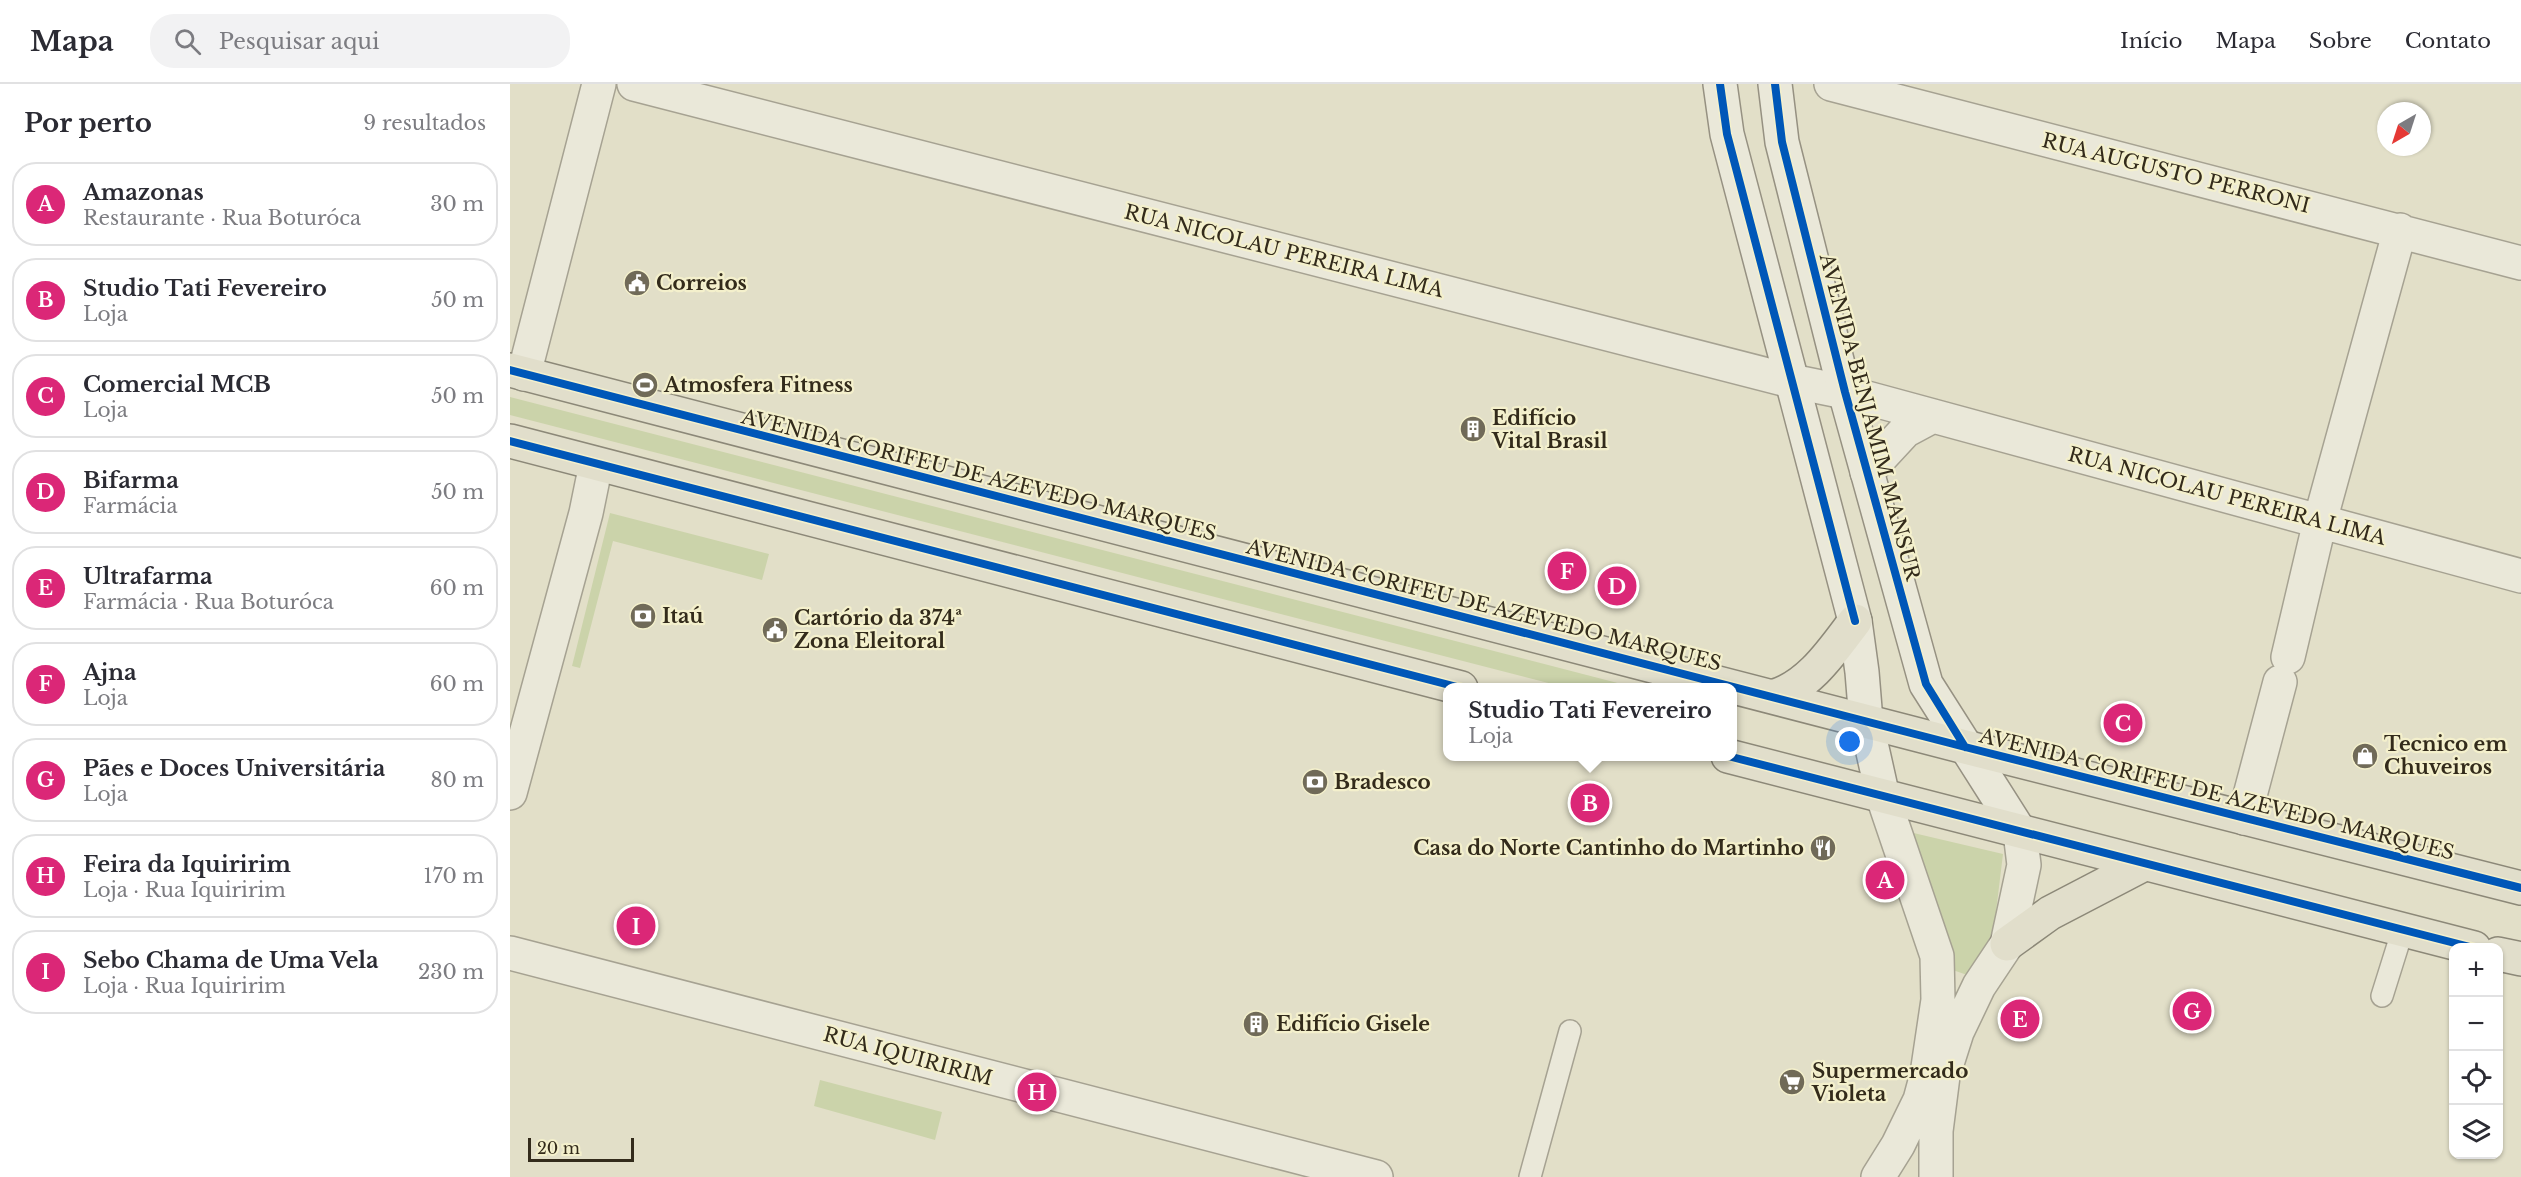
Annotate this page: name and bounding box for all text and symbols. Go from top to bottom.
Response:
search box [150,14,570,68]
text: Mapa [30,24,114,59]
icon: search [171,25,204,58]
text: Pesquisar aqui [219,28,380,55]
text: Início [2120,28,2182,54]
text: Mapa [2215,28,2276,54]
text: Sobre [2309,28,2372,54]
text: Contato [2405,28,2491,54]
north arrow [2377,102,2431,156]
text: Por perto [24,107,152,139]
text: 9 resultados [363,111,486,135]
street label: RUA AUGUSTO PERRONI [2040,128,2312,218]
text: Amazonas [83,179,204,206]
text: A [37,192,54,216]
text: 30 m [430,192,484,216]
street label: RUA NICOLAU PEREIRA LIMA [1122,200,1447,302]
text: Restaurante · Rua Boturóca [83,206,361,230]
street label: AVENIDA BENJAMIM MANSUR [1814,250,1926,584]
public building icon: Correios [622,268,652,298]
place label: Correios [656,271,747,295]
text: Studio Tati Fevereiro [83,275,327,302]
text: B [38,288,53,312]
text: 50 m [431,288,484,312]
text: Loja [83,302,128,326]
sports icon: Atmosfera Fitness [630,370,660,400]
text: Comercial MCB [83,371,271,398]
place label: Atmosfera Fitness [663,373,853,397]
text: C [37,384,54,408]
text: 50 m [431,384,484,408]
text: Loja [83,398,128,422]
street label: AVENIDA CORIFEU DE AZEVEDO MARQUES [738,404,1219,546]
place label: Edifício Vital Brasil [1491,406,1608,453]
building icon: Edifício Vital Brasil [1458,414,1488,444]
street label: RUA NICOLAU PEREIRA LIMA [2065,442,2389,550]
text: Bifarma [83,467,179,494]
text: D [36,480,55,504]
text: 50 m [431,480,484,504]
text: Farmácia [83,494,177,518]
street label: AVENIDA CORIFEU DE AZEVEDO MARQUES [1243,534,1725,676]
pin: F [1548,548,1586,594]
text: Ultrafarma [83,563,213,590]
pin: D [1598,564,1636,608]
text: E [38,576,53,600]
text: 60 m [430,576,484,600]
text: Farmácia · Rua Boturóca [83,590,334,614]
bank icon: Itaú [628,601,658,631]
place label: Itaú [662,604,704,628]
place label: Cartório da 374ª Zona Eleitoral [794,606,963,653]
public building icon: Cartório da 374ª Zona Eleitoral [760,615,790,645]
text: Ajna [83,659,137,686]
text: F [39,672,52,696]
text: 60 m [430,672,484,696]
popup [1443,683,1737,761]
text: Loja [83,686,128,710]
text: Studio Tati Fevereiro [1468,697,1712,724]
pin: C [2104,700,2142,746]
street label: AVENIDA CORIFEU DE AZEVEDO MARQUES [1976,723,2458,865]
text: Loja [1468,724,1513,748]
your location [1835,727,1864,756]
place label: Tecnico em Chuveiros [2384,732,2507,779]
shop icon: Tecnico em Chuveiros [2350,741,2380,771]
text: Pães e Doces Universitária [83,755,385,782]
bank icon: Bradesco [1300,767,1330,797]
text: G [37,768,54,792]
text: 80 m [430,768,484,792]
place label: Bradesco [1334,770,1431,794]
pin: B [1570,780,1610,826]
text: Loja [83,782,128,806]
restaurant icon: Casa do Norte Cantinho do Martinho [1808,833,1838,863]
place label: Casa do Norte Cantinho do Martinho [1413,836,1804,860]
text: Feira da Iquiririm [83,851,291,878]
pin: A [1866,858,1904,902]
text: H [36,864,55,888]
text: 170 m [424,864,484,888]
text: Loja · Rua Iquiririm [83,878,286,902]
pin: I [616,904,656,948]
map controls [2449,943,2503,1159]
button: + [2449,943,2503,997]
text: Sebo Chama de Uma Vela [83,947,379,974]
text: I [41,960,50,984]
text: 230 m [418,960,484,984]
text: Loja · Rua Iquiririm [83,974,286,998]
pin: G [2172,988,2212,1034]
pin: E [2000,996,2040,1042]
button: − [2449,997,2503,1051]
building icon: Edifício Gisele [1241,1009,1271,1039]
place label: Edifício Gisele [1276,1012,1430,1036]
street label: RUA IQUIRIRIM [821,1022,995,1090]
button: locate [2449,1051,2503,1105]
place label: Supermercado Violeta [1811,1059,1968,1106]
supermarket icon: Supermercado Violeta [1777,1067,1807,1097]
pin: H [1018,1070,1056,1114]
button: layers [2449,1105,2503,1159]
scale bar [528,1135,634,1162]
text: 20 m [537,1138,580,1158]

